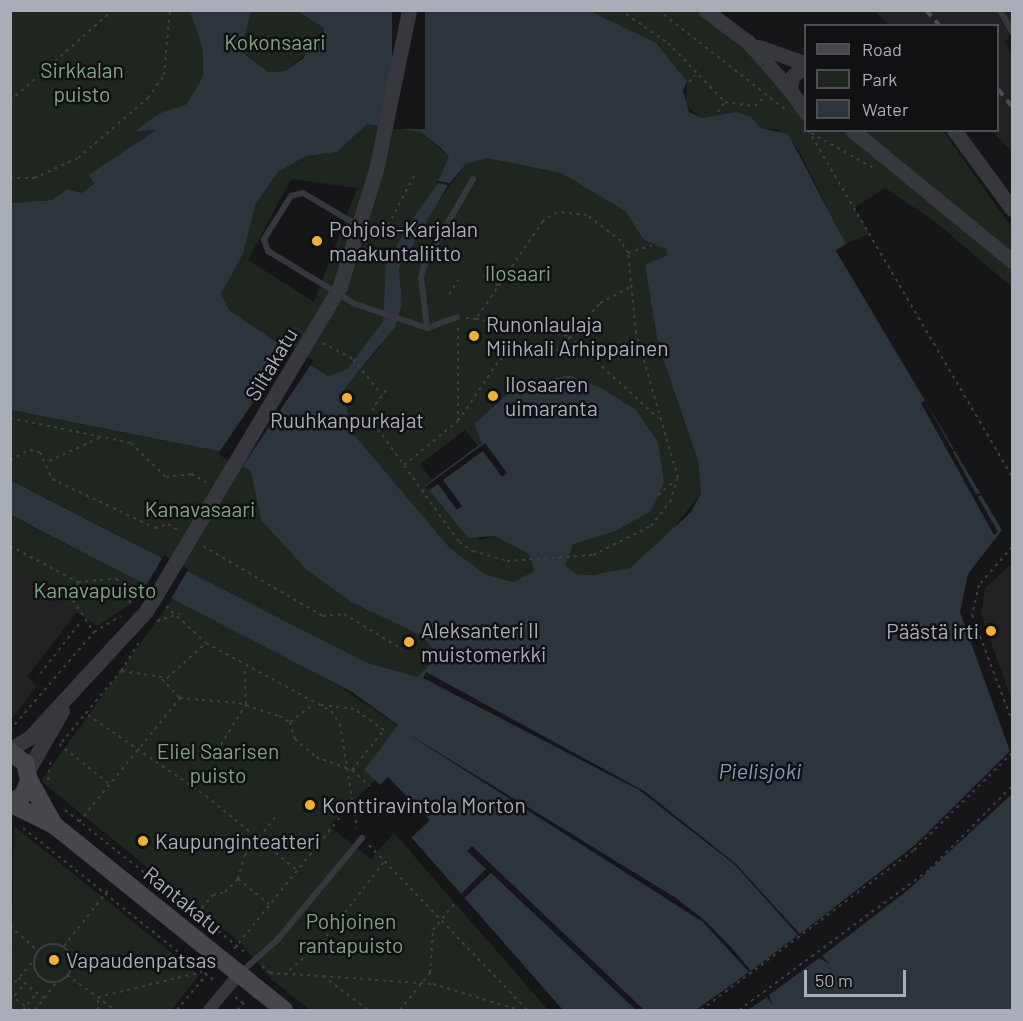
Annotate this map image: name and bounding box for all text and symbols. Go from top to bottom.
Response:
legend [804,24,999,132]
park label: Kokonsaari [224,29,326,55]
text: Road [862,38,902,60]
park label: Sirkkalan puisto [40,57,124,107]
text: Park [862,68,897,90]
text: Water [862,98,909,120]
place label: Pohjois-Karjalan maakuntaliitto [329,216,478,266]
marker: Pohjois-Karjalan maakuntaliitto [310,234,324,248]
park label: Ilosaari [485,260,551,286]
place label: Runonlaulaja Miihkali Arhippainen [486,311,668,361]
street label: Siltakatu [239,323,303,405]
marker: Runonlaulaja Miihkali Arhippainen [467,329,481,343]
place label: Ilosaaren uimaranta [505,371,598,421]
marker: Ilosaaren uimaranta [486,389,500,403]
marker: Ruuhkanpurkajat [340,391,354,405]
place label: Ruuhkanpurkajat [270,407,424,433]
park label: Kanavasaari [145,496,255,522]
park label: Kanavapuisto [33,577,157,603]
place label: Aleksanteri II muistomerkki [421,617,546,667]
place label: Päästä irti [886,618,979,644]
marker: Päästä irti [984,624,998,638]
marker: Aleksanteri II muistomerkki [402,635,416,649]
park label: Eliel Saarisen puisto [157,738,279,788]
water label: Pielisjoki [718,758,802,784]
place label: Konttiravintola Morton [322,792,526,818]
marker: Konttiravintola Morton [303,798,317,812]
place label: Kaupunginteatteri [155,828,320,854]
marker: Kaupunginteatteri [136,834,150,848]
street label: Rantakatu [139,861,227,939]
park label: Pohjoinen rantapuisto [298,908,404,958]
place label: Vapaudenpatsas [66,947,216,973]
marker: Vapaudenpatsas [47,953,61,967]
scale bar [807,958,909,996]
text: 50 m [815,969,853,991]

